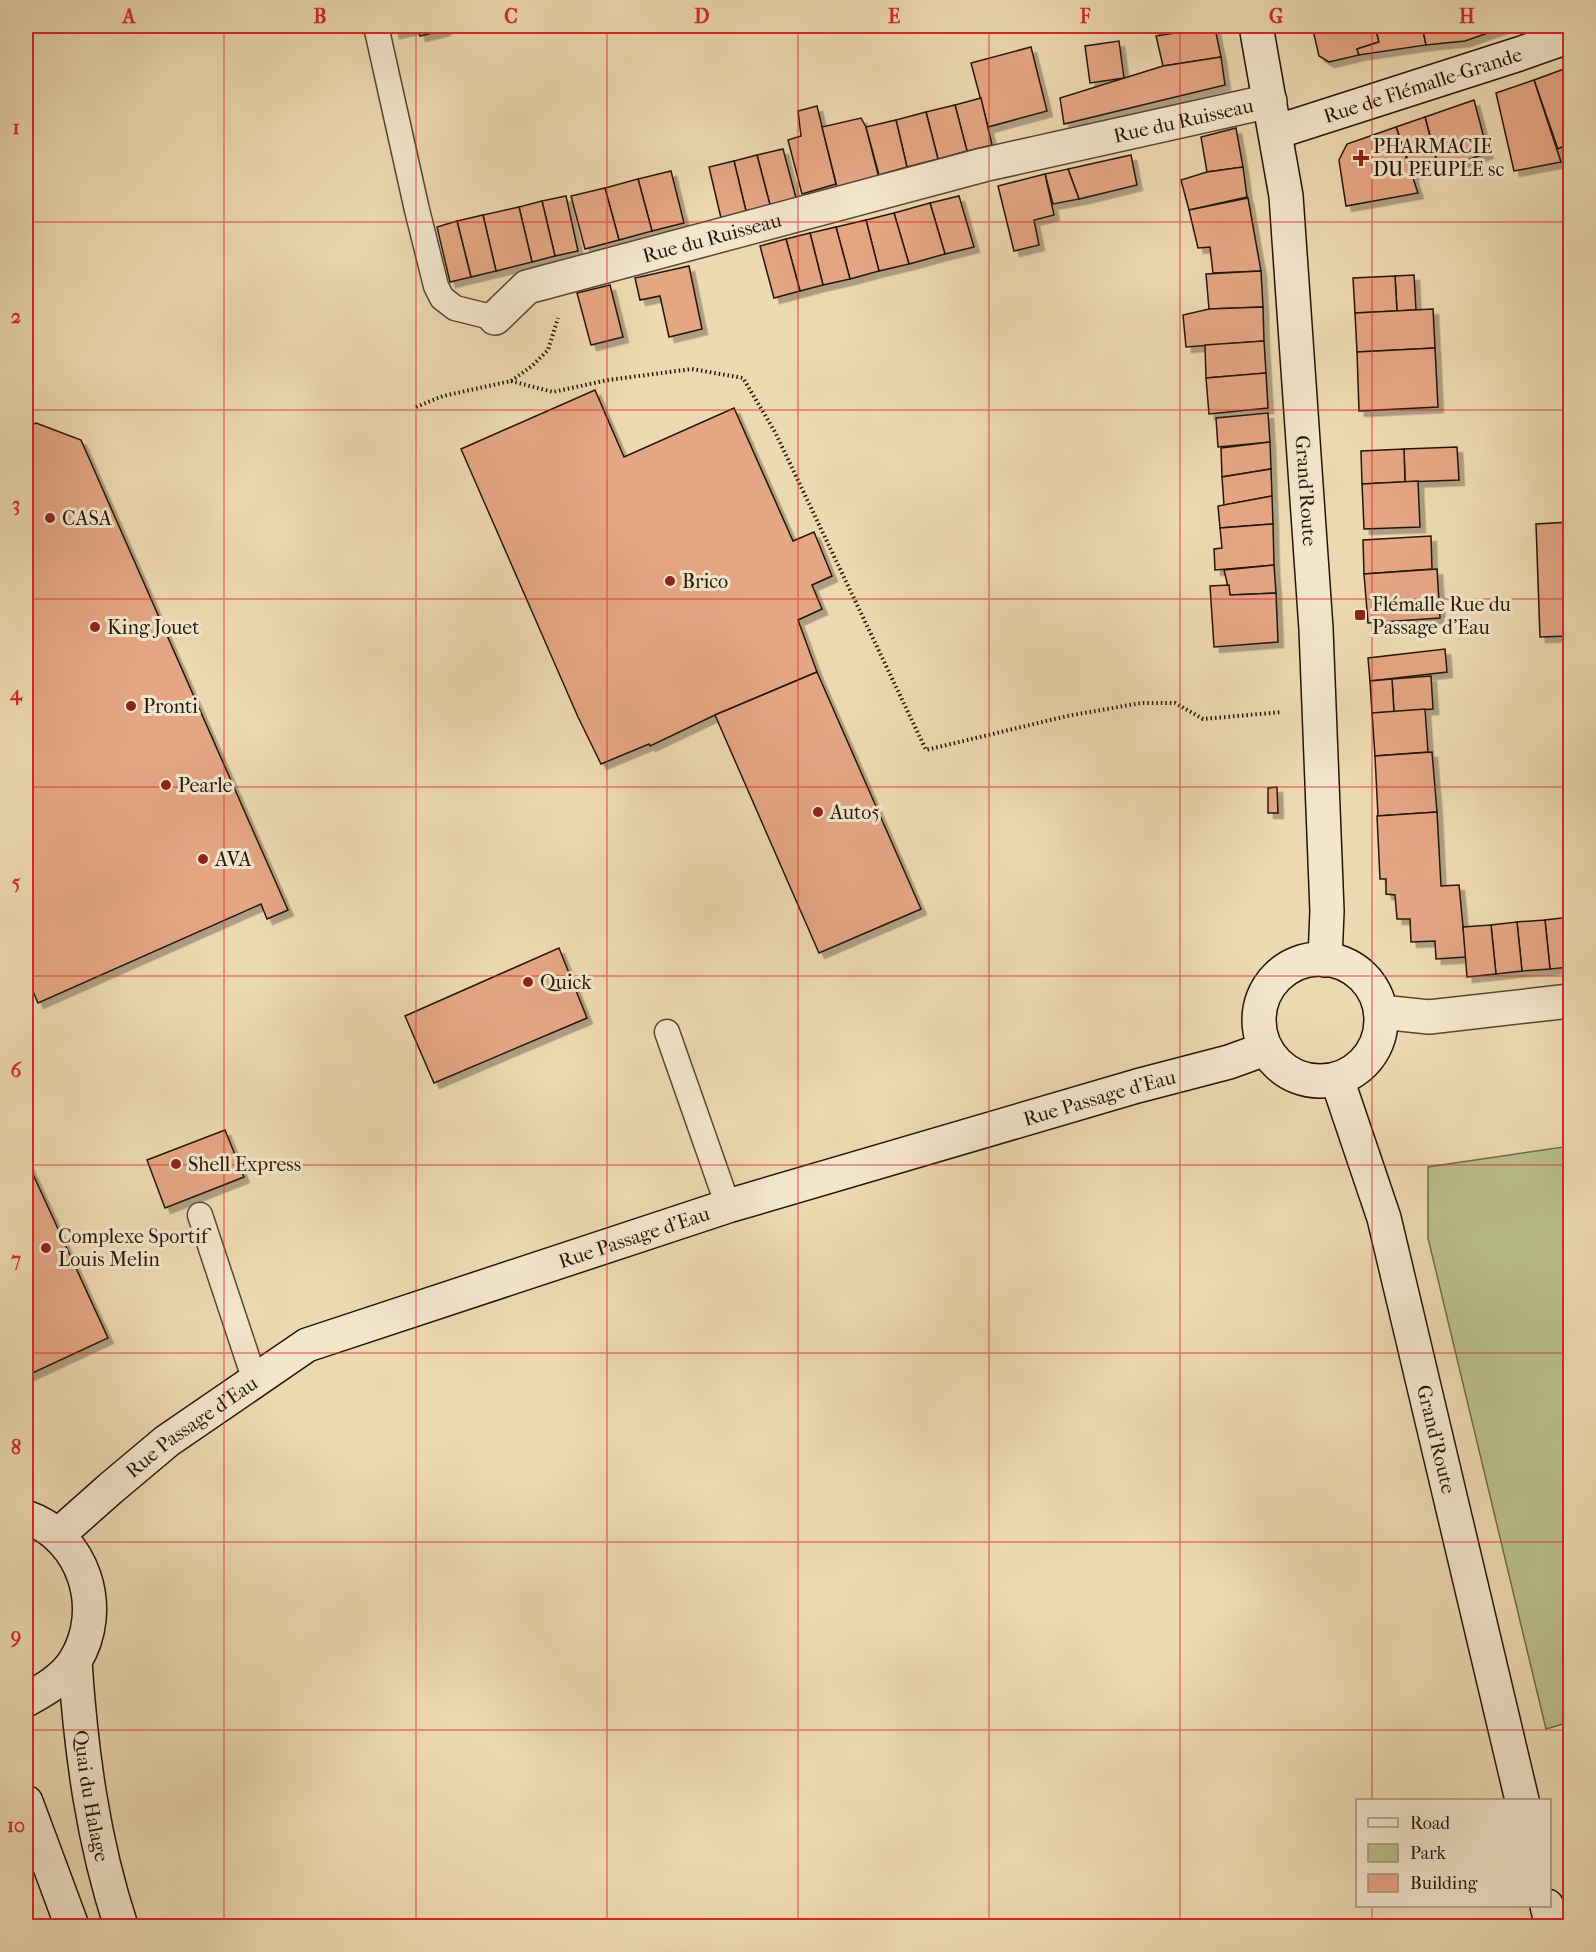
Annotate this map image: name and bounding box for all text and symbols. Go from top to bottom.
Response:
text: A [121,5,137,28]
text: B [313,5,327,28]
text: C [504,5,518,28]
text: D [694,5,710,28]
text: E [888,5,900,28]
text: F [1079,5,1091,28]
text: G [1269,5,1283,28]
text: H [1459,5,1475,28]
street label: Rue de Flémalle-Grande [1321,42,1525,128]
street label: Rue du Ruisseau [1111,93,1256,147]
text: 1 [12,116,20,139]
place label: PHARMACIE DU PEUPLE sc [1373,135,1504,181]
marker: PHARMACIE DU PEUPLE sc [1354,151,1368,165]
street label: Rue du Ruisseau [640,208,784,267]
text: 2 [11,305,21,328]
street label: Grand'Route [1291,434,1322,547]
text: 3 [12,493,20,516]
place label: CASA [62,507,113,530]
marker: CASA [43,511,57,525]
place label: Brico [682,570,728,593]
marker: Brico [663,574,677,588]
place label: Flémalle Rue du Passage d'Eau [1372,593,1512,639]
marker: Flémalle Rue du Passage d'Eau [1353,608,1367,622]
place label: King Jouet [107,616,199,639]
marker: King Jouet [88,620,102,634]
text: 4 [9,682,23,706]
place label: Pronti [143,695,198,718]
marker: Pronti [124,699,138,713]
place label: Pearle [178,774,233,797]
marker: Pearle [159,778,173,792]
place label: Auto5 [829,801,880,824]
marker: Auto5 [811,805,825,819]
place label: AVA [214,848,253,871]
marker: AVA [196,852,210,866]
text: 5 [12,871,21,894]
place label: Quick [540,971,592,994]
marker: Quick [521,975,535,989]
text: 6 [11,1059,23,1082]
street label: Rue Passage d'Eau [1020,1065,1179,1130]
place label: Shell Express [188,1153,301,1176]
marker: Shell Express [169,1157,183,1171]
street label: Rue Passage d'Eau [556,1201,713,1273]
place label: Complexe Sportif Louis Melin [58,1225,212,1271]
marker: Complexe Sportif Louis Melin [39,1241,53,1255]
text: 7 [10,1248,21,1271]
street label: Rue Passage d'Eau [121,1371,262,1482]
street label: Grand'Route [1412,1382,1460,1496]
text: 8 [11,1436,21,1459]
text: 9 [10,1625,21,1648]
street label: Quai du Halage [69,1729,114,1864]
legend [1356,1799,1551,1907]
text: Road [1410,1813,1450,1834]
text: 10 [7,1814,25,1837]
text: Park [1410,1843,1447,1864]
text: Building [1410,1873,1478,1894]

